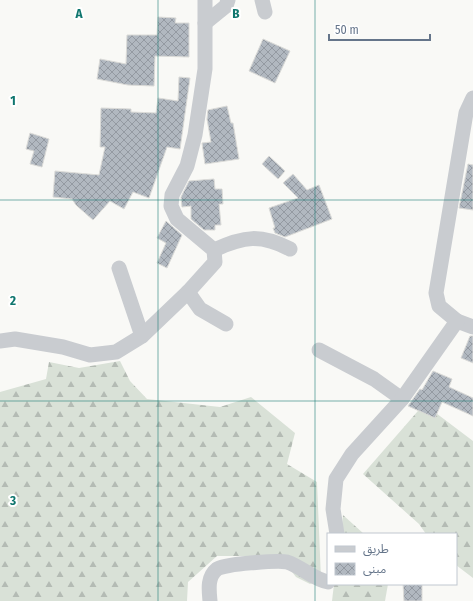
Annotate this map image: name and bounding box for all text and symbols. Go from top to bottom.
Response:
text: A [74,6,83,21]
text: B [232,6,240,21]
scale bar [329,16,430,42]
text: 50 m [335,23,359,37]
text: 1 [10,93,16,108]
text: 2 [9,293,16,308]
text: 3 [9,493,16,508]
legend [327,533,457,585]
text: طريق [363,542,389,557]
text: مبنى [363,562,386,576]

